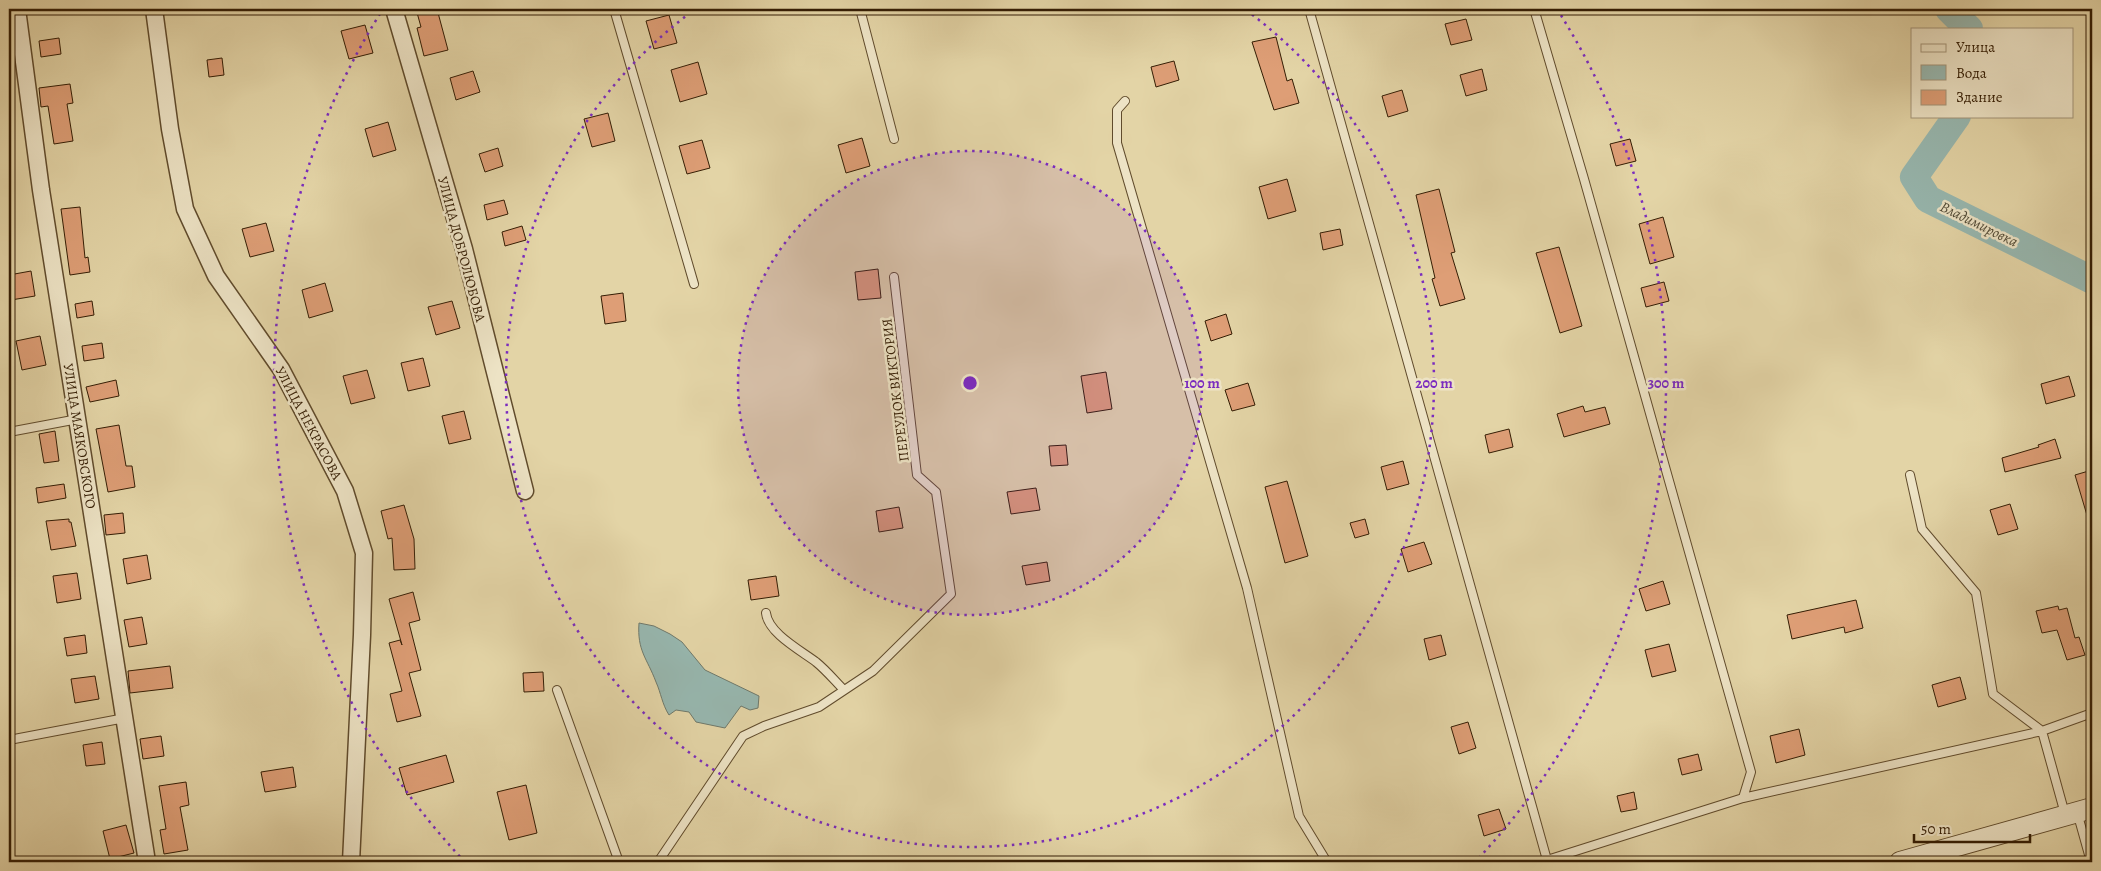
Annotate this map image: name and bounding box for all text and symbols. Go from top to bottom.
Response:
legend [1911,28,2074,118]
text: Улица [1956,37,1995,57]
text: Вода [1956,63,1987,83]
text: Здание [1956,87,2003,107]
street label: УЛИЦА ДОБРОЛЮБОВА [433,174,490,325]
water label: Владимировка [1937,197,2021,251]
street label: ПЕРЕУЛОК ВИКТОРИЯ [877,317,914,463]
street label: УЛИЦА МАЯКОВСКОГО [59,362,100,510]
street label: УЛИЦА НЕКРАСОВА [271,363,347,484]
text: 100 m [1184,373,1220,393]
text: 200 m [1415,373,1453,393]
text: 300 m [1648,373,1685,393]
centre of rings [961,374,979,392]
scale bar [1914,811,2030,843]
text: 50 m [1921,819,1951,839]

